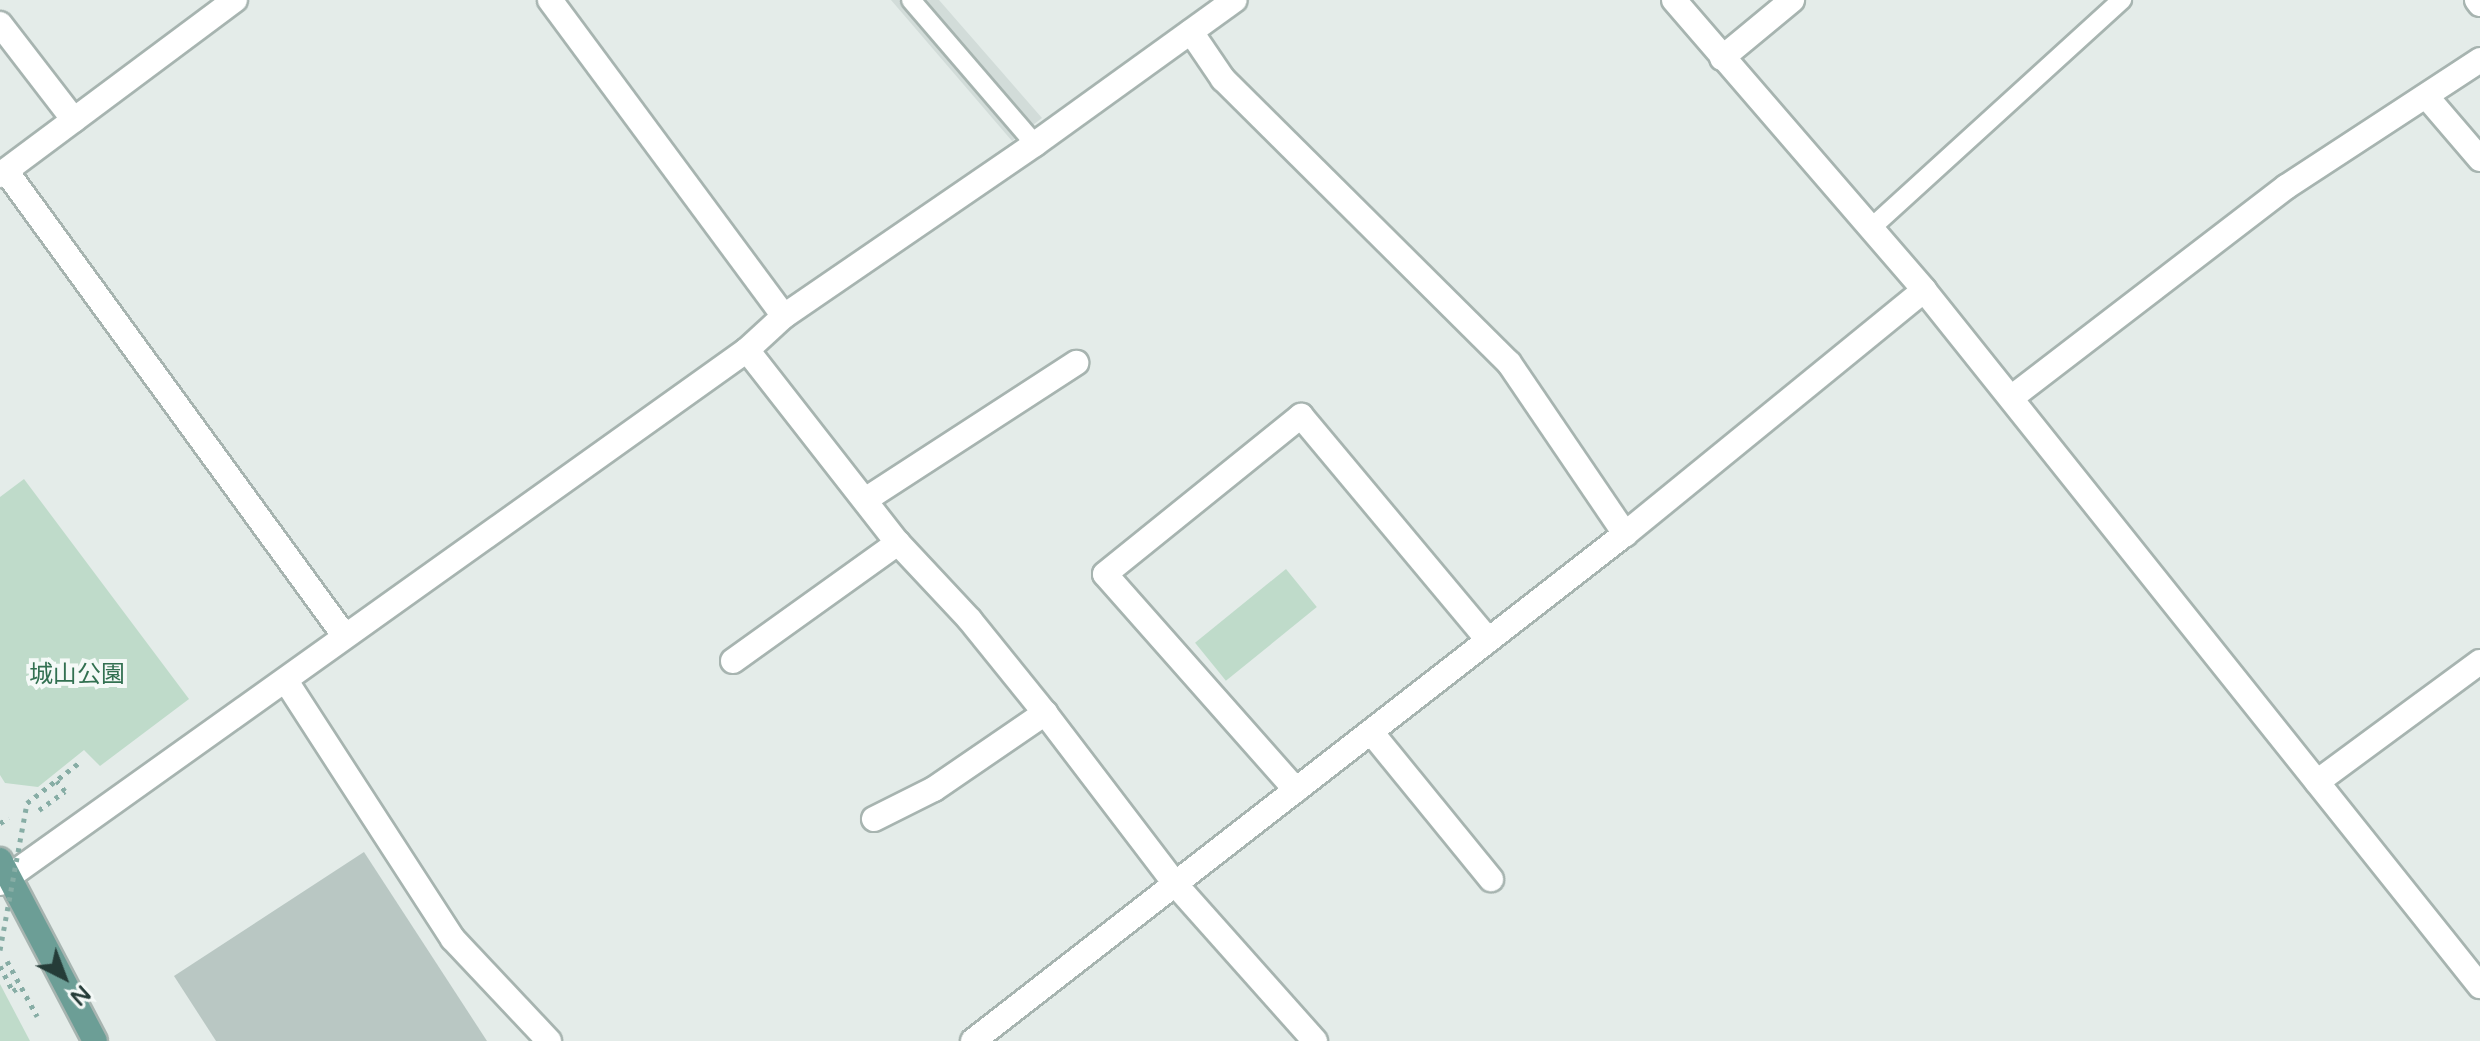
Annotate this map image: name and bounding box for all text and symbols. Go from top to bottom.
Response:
park label: 城山公園 [29,661,125,689]
north arrow [24,937,104,1017]
text: N [65,979,95,1010]

